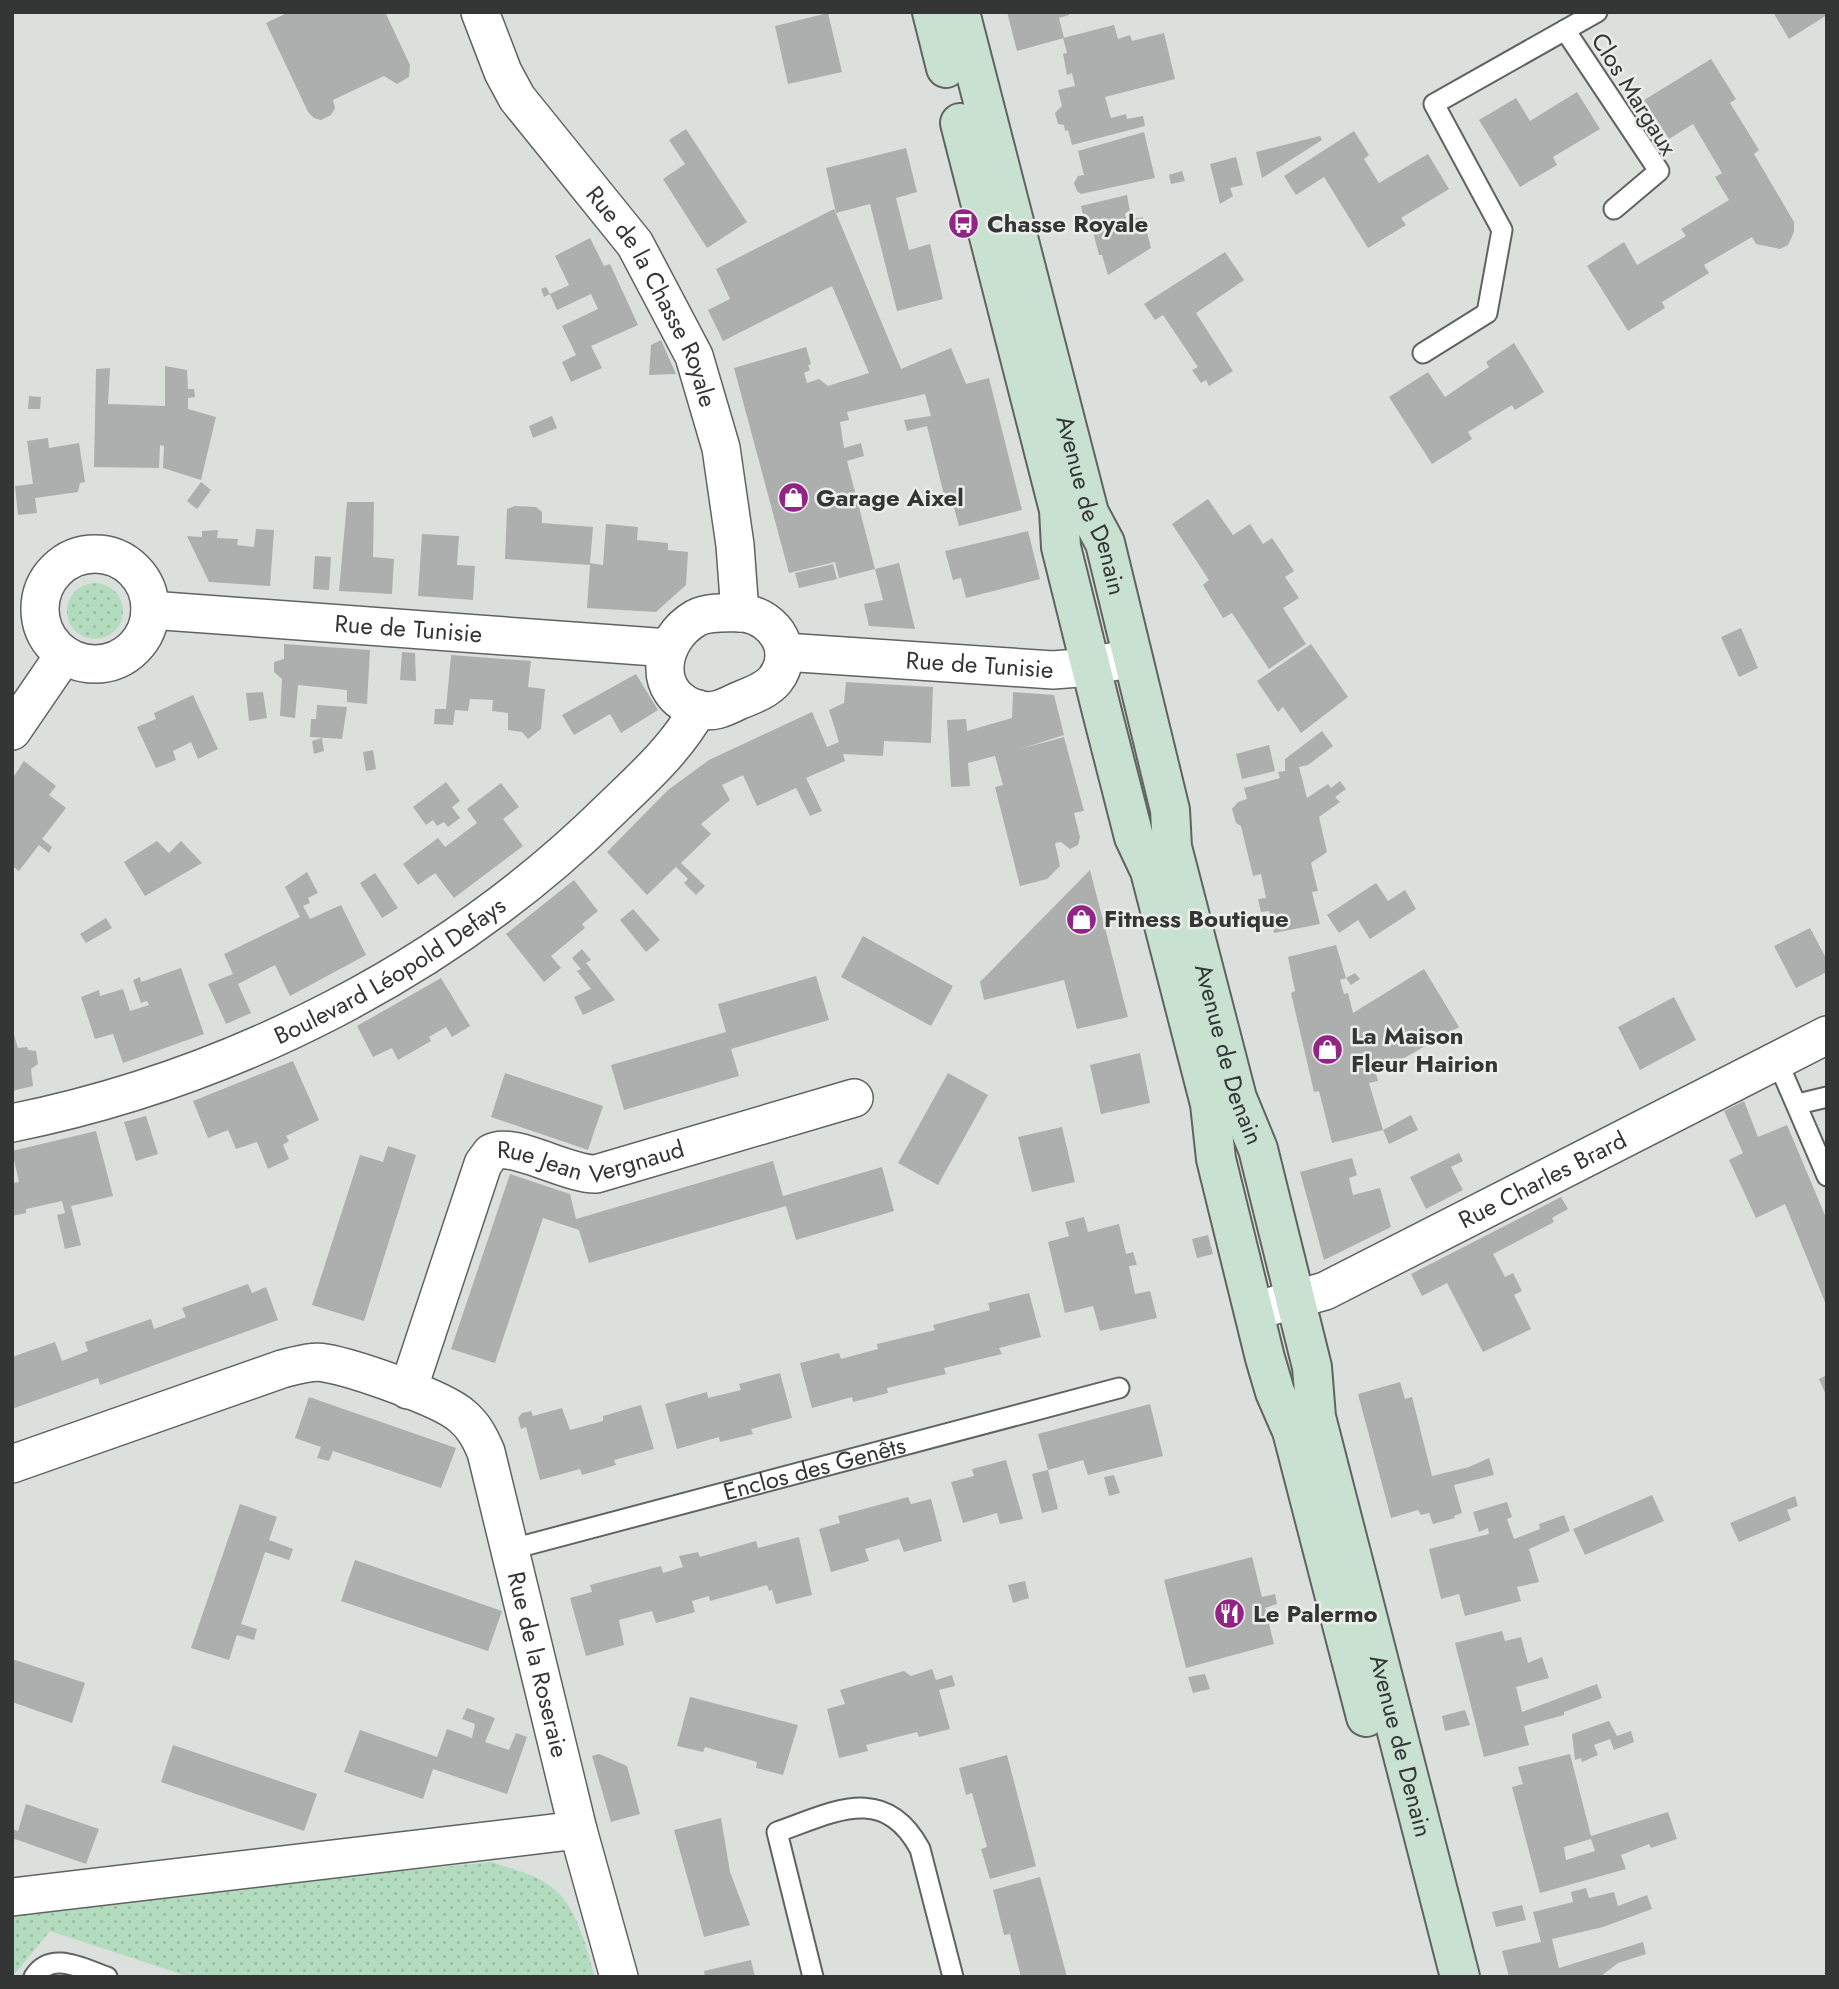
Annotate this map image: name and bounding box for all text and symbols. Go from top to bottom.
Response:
street label: Clos Margaux [1583,26,1686,163]
street label: Rue de la Chasse Royale [578,178,726,411]
place label: Chasse Royale [987,206,1148,241]
bus stop icon: Chasse Royale [947,207,981,241]
street label: Avenue de Denain [1048,412,1135,599]
place label: Garage Aixel [816,480,964,515]
shop icon: Garage Aixel [776,481,810,515]
street label: Rue de Tunisie [333,606,483,651]
street label: Rue de Tunisie [905,642,1055,687]
street label: Boulevard Léopold Defays [268,888,513,1053]
place label: Fitness Boutique [1104,901,1289,936]
shop icon: Fitness Boutique [1064,902,1098,936]
street label: Avenue de Denain [1186,960,1272,1150]
place label: La Maison Fleur Hairion [1351,1018,1498,1081]
shop icon: La Maison Fleur Hairion [1311,1033,1345,1067]
street label: Rue Charles Brard [1452,1122,1632,1237]
street label: Rue Jean Vergnaud [497,1131,688,1191]
street label: Enclos des Genêts [719,1427,909,1509]
street label: Rue de la Roseraie [499,1568,578,1761]
place label: Le Palermo [1253,1596,1378,1631]
restaurant icon: Le Palermo [1213,1597,1247,1631]
street label: Avenue de Denain [1361,1651,1441,1841]

